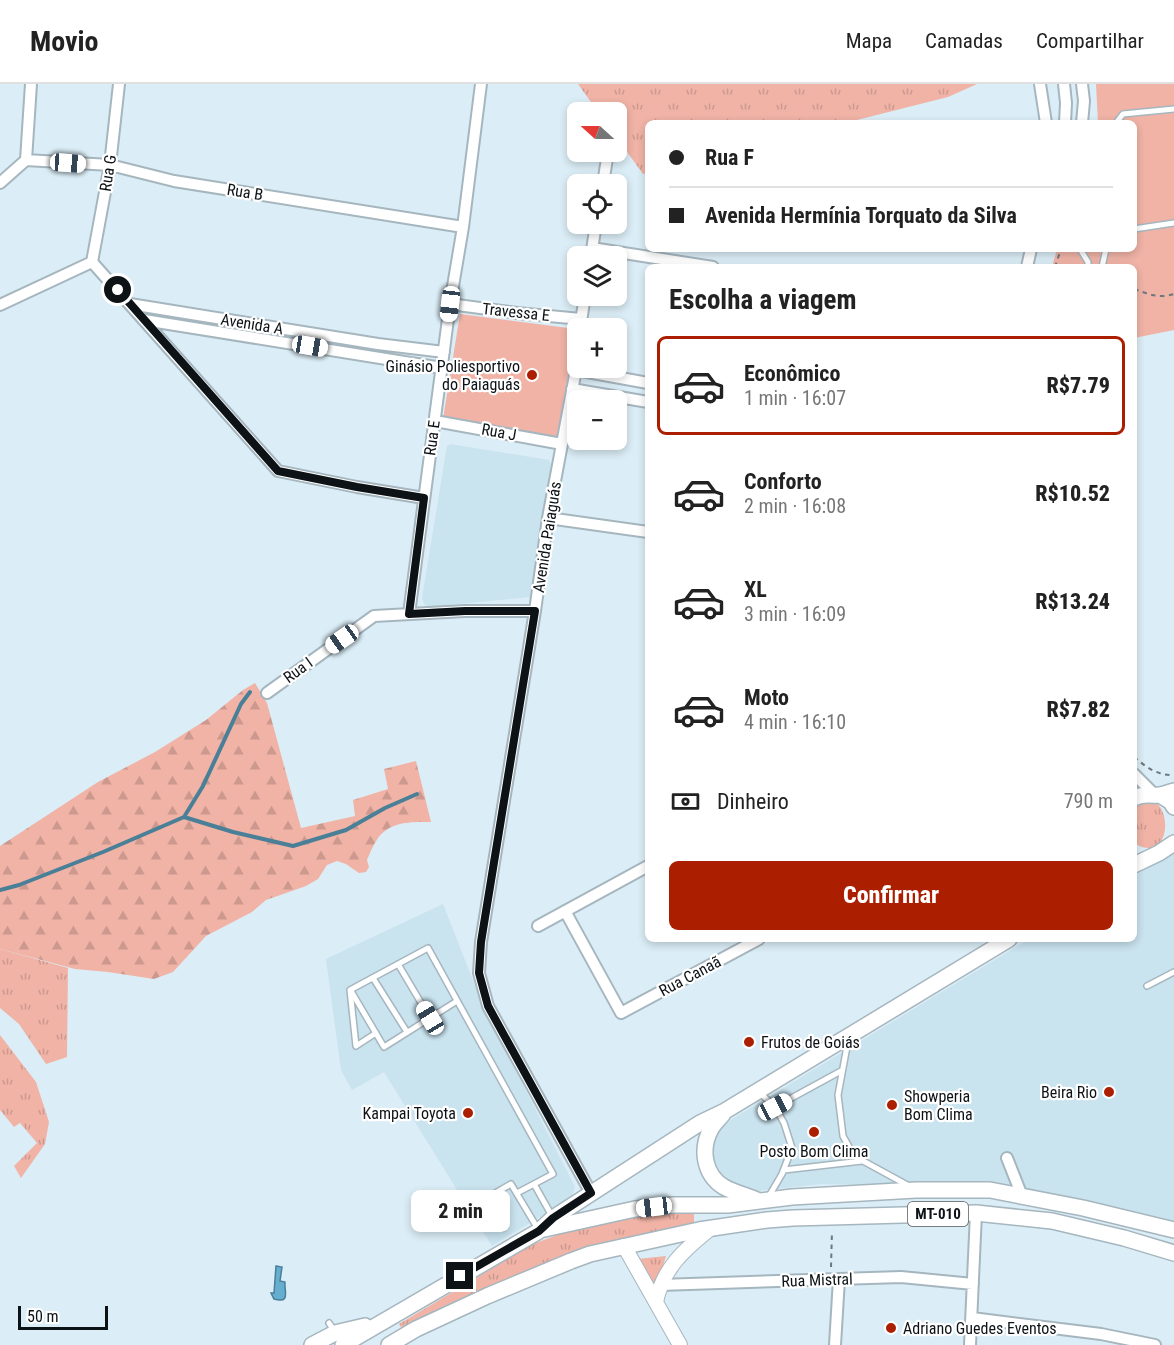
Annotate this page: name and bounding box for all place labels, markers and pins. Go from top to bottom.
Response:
place label: Ginásio Poliesportivo do Paiaguás [386,357,520,394]
marker: Ginásio Poliesportivo do Paiaguás [525,368,539,382]
place label: Frutos de Goiás [761,1033,860,1052]
marker: Frutos de Goiás [742,1035,756,1049]
place label: Beira Rio [1041,1083,1097,1102]
marker: Beira Rio [1102,1085,1116,1099]
place label: Showperia Bom Clima [904,1087,973,1124]
marker: Showperia Bom Clima [885,1098,899,1112]
place label: Kampai Toyota [363,1104,456,1123]
marker: Kampai Toyota [461,1106,475,1120]
marker: Posto Bom Clima [807,1125,821,1139]
place label: Posto Bom Clima [760,1142,868,1161]
place label: Adriano Guedes Eventos [903,1319,1057,1338]
marker: Adriano Guedes Eventos [884,1321,898,1335]

